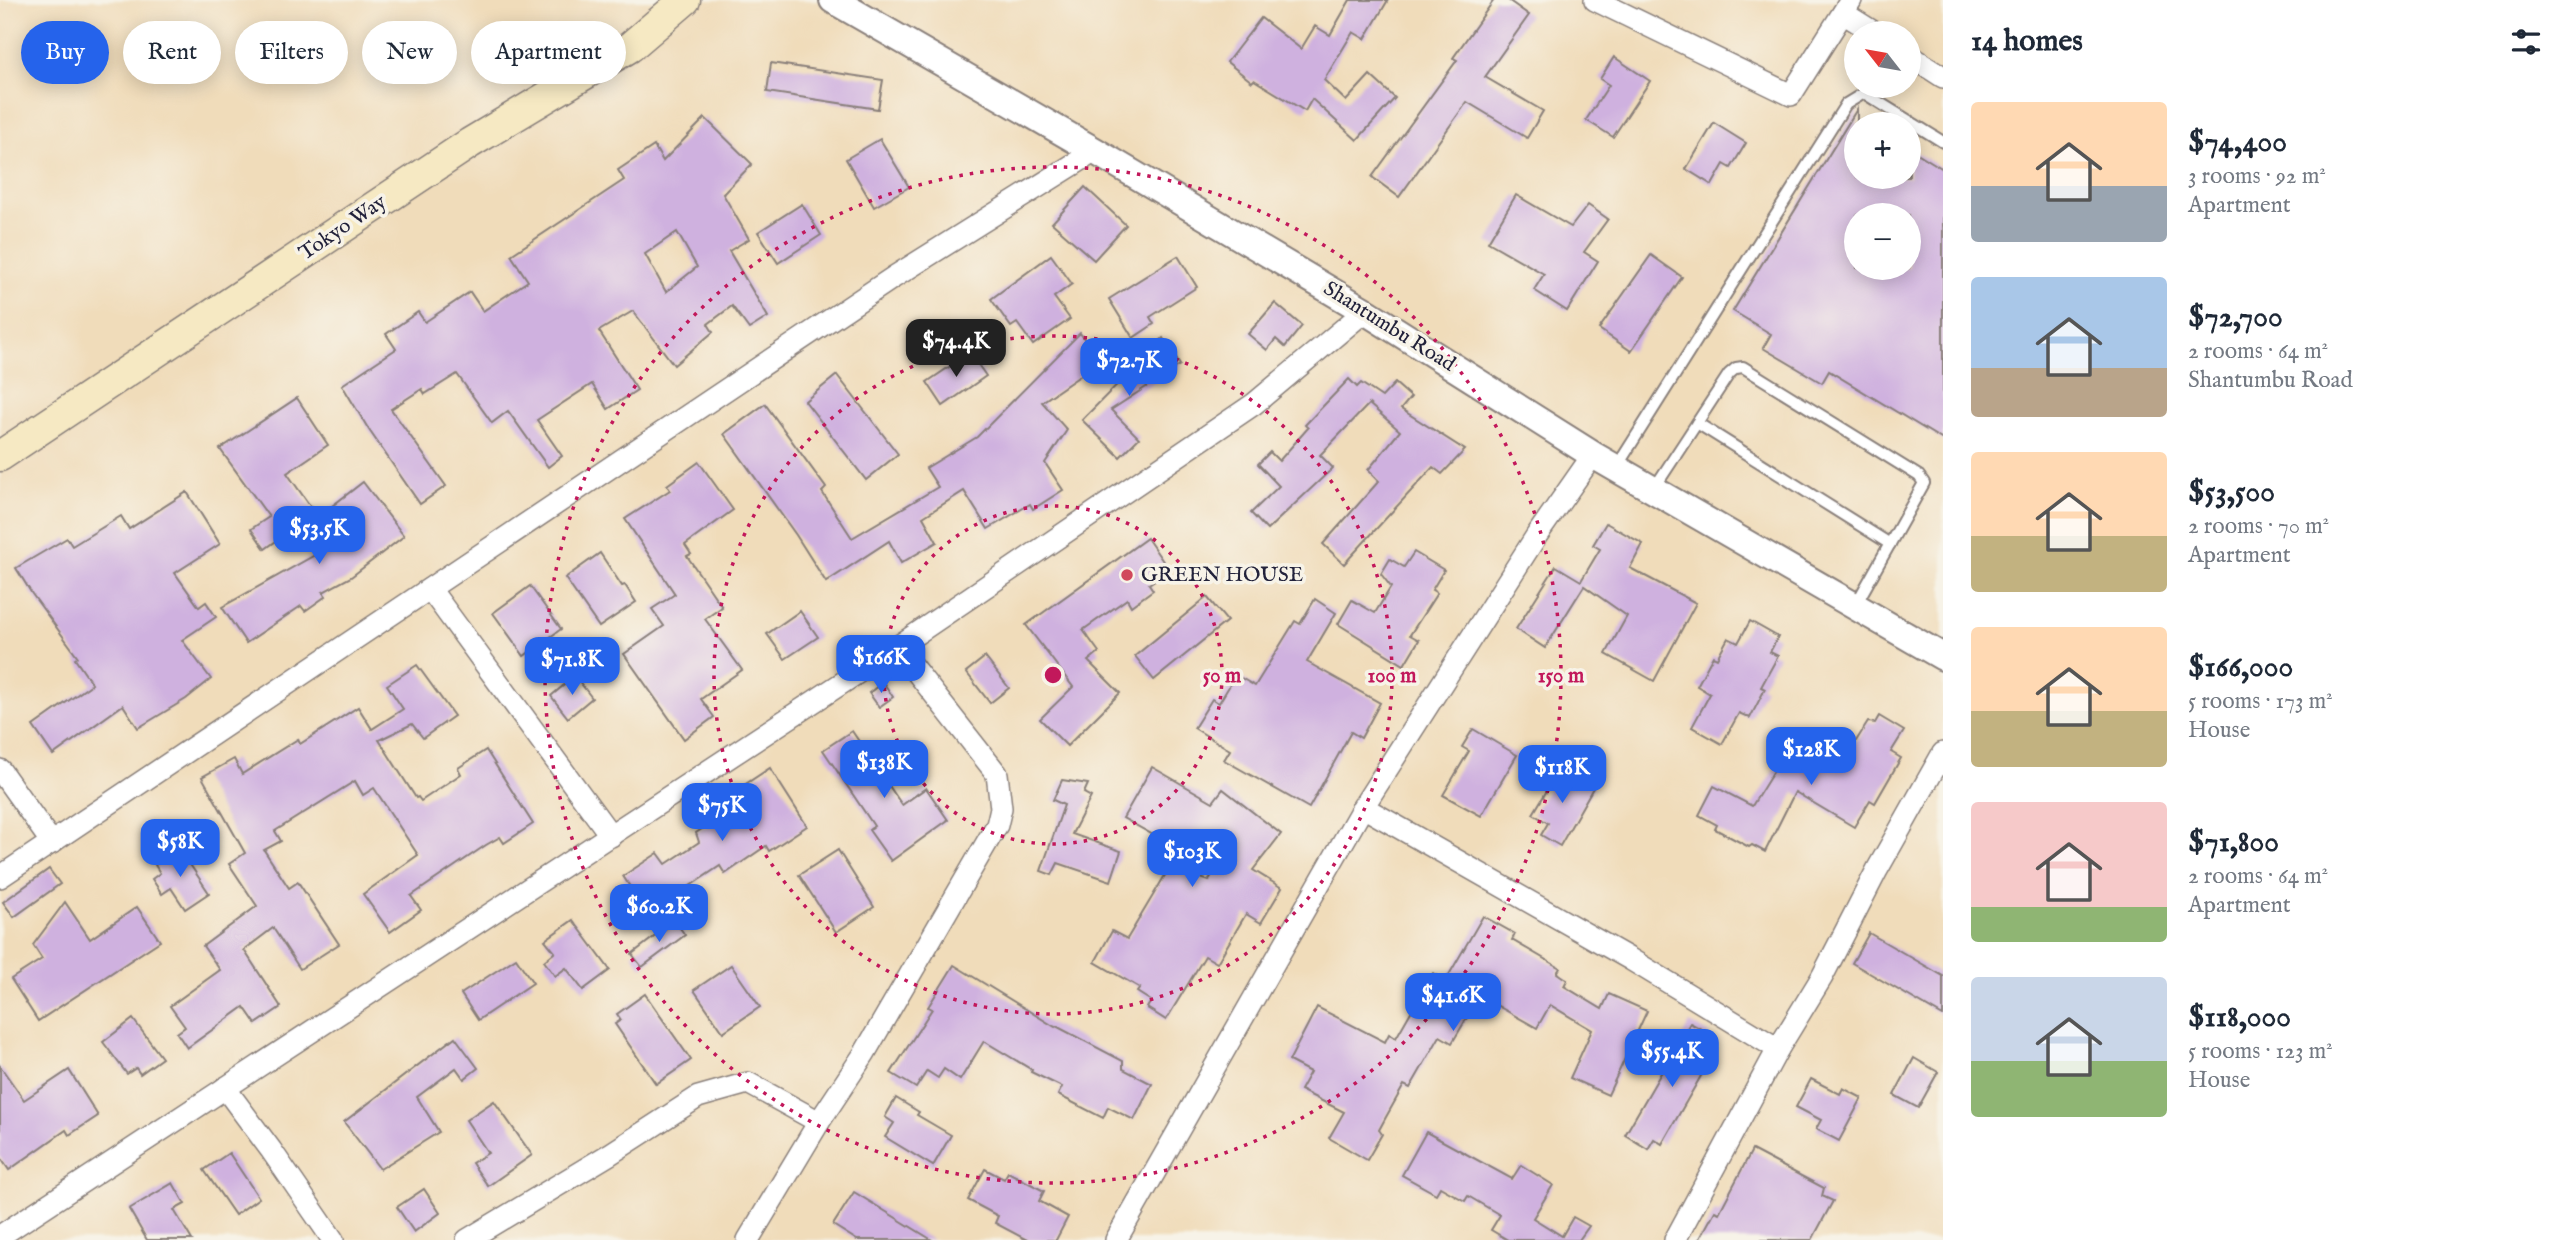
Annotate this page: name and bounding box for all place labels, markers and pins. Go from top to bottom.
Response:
pin: $74.4K [899,320,1013,379]
pin: $72.7K [1072,338,1186,398]
pin: $53.5K [262,506,376,566]
place label: GREEN HOUSE [1141,562,1303,589]
marker: GREEN HOUSE [1119,567,1135,583]
pin: $166K [832,636,930,695]
pin: $71.8K [515,638,629,697]
centre of rings [1041,663,1065,687]
pin: $128K [1762,728,1860,787]
pin: $138K [835,740,933,800]
pin: $118K [1513,746,1611,805]
pin: $75K [681,784,763,843]
pin: $58K [139,820,221,879]
pin: $103K [1143,830,1241,889]
pin: $60.2K [602,884,716,944]
pin: $41.6K [1396,974,1510,1033]
pin: $55.4K [1615,1030,1729,1089]

